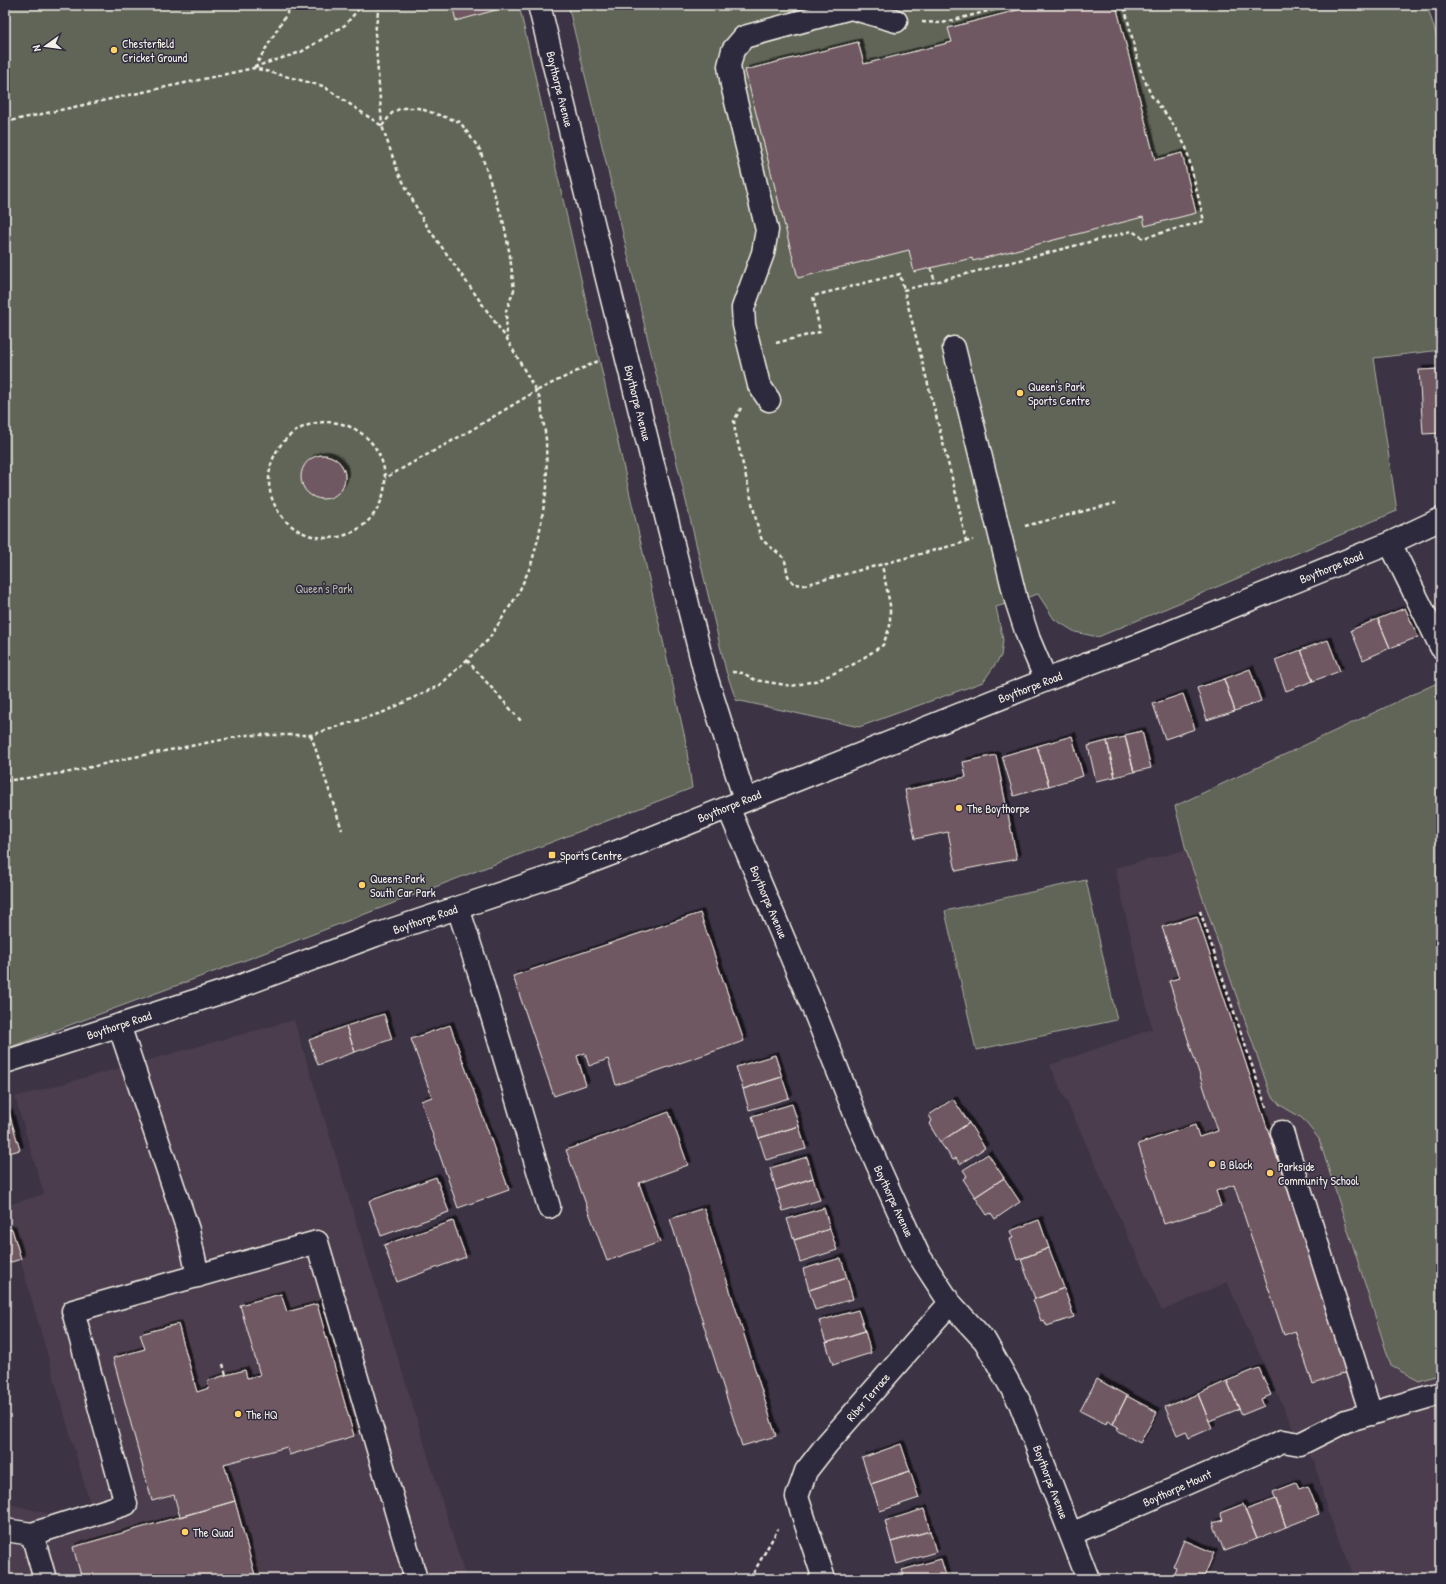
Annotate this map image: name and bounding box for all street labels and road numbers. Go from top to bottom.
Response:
street label: Boythorpe Avenue [542,49,578,129]
street label: Boythorpe Avenue [620,363,656,443]
street label: Boythorpe Road [1297,546,1366,587]
street label: Boythorpe Road [996,667,1065,707]
street label: Boythorpe Road [695,785,764,826]
street label: Boythorpe Avenue [746,863,792,941]
street label: Boythorpe Road [391,900,460,938]
street label: Boythorpe Road [85,1006,154,1043]
street label: Boythorpe Avenue [870,1162,918,1240]
street label: Riber Terrace [842,1369,894,1425]
street label: Boythorpe Avenue [1029,1443,1073,1522]
street label: Boythorpe Mount [1140,1465,1215,1511]

